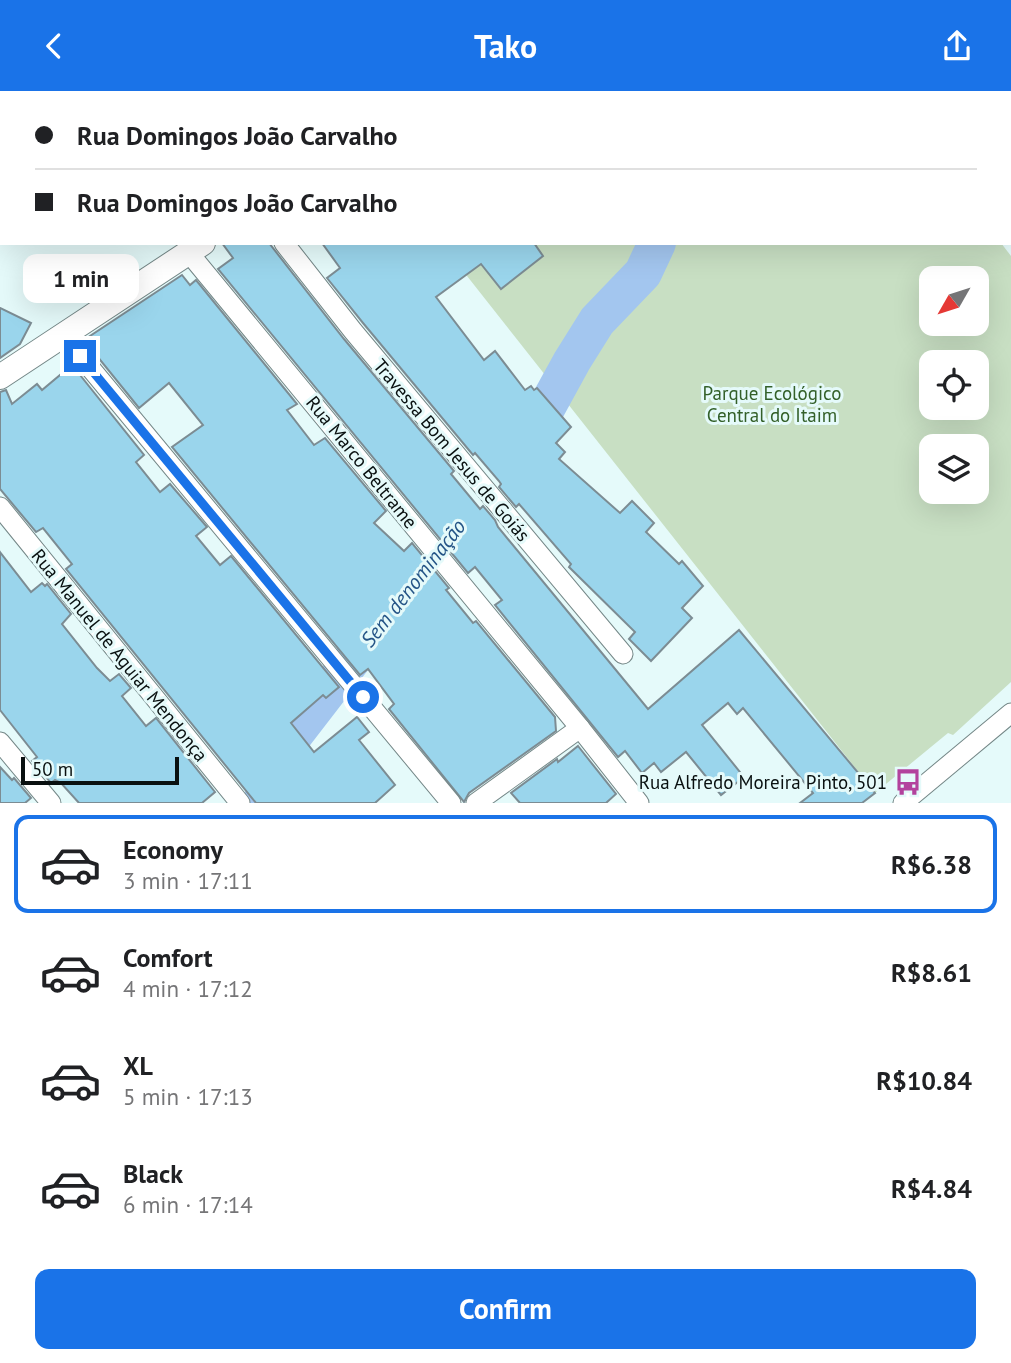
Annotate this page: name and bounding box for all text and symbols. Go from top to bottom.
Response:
text: Tako [474,25,537,67]
icon: back [35,27,73,65]
icon: share [938,27,976,65]
text: Rua Domingos João Carvalho [77,119,398,152]
text: Rua Domingos João Carvalho [77,186,398,219]
callout: 1 min [22,254,138,303]
text: 1 min [53,264,109,293]
north arrow [919,266,989,336]
map controls [919,266,989,504]
route end [64,340,96,372]
button: locate [919,350,989,420]
street label: Travessa Bom Jesus de Goiás [369,354,535,546]
park label: Parque Ecológico Central do Itaim [703,381,841,427]
street label: Rua Marco Beltrame [301,391,423,533]
button: layers [919,434,989,504]
water label: Sem denominação [355,513,471,653]
street label: Rua Manuel de Aguiar Mendonça [27,544,213,766]
route start [347,681,379,713]
scale bar [21,754,178,786]
text: 50 m [32,757,73,781]
bus stop icon: Rua Alfredo Moreira Pinto, 501 [893,767,923,797]
place label: Rua Alfredo Moreira Pinto, 501 [639,770,887,794]
icon: car [39,833,102,896]
text: Economy [123,833,223,866]
text: R$6.38 [891,848,972,881]
text: 3 min · 17:11 [123,866,253,895]
icon: car [39,941,102,1004]
text: Comfort [123,941,213,974]
text: R$8.61 [891,956,972,989]
text: 4 min · 17:12 [123,974,253,1003]
icon: car [39,1049,102,1112]
text: XL [123,1049,153,1082]
text: R$10.84 [876,1064,972,1097]
text: 5 min · 17:13 [123,1082,253,1111]
icon: car [39,1157,102,1220]
text: Black [123,1157,183,1190]
text: R$4.84 [891,1172,972,1205]
text: 6 min · 17:14 [123,1190,253,1219]
button: Confirm [35,1269,976,1349]

